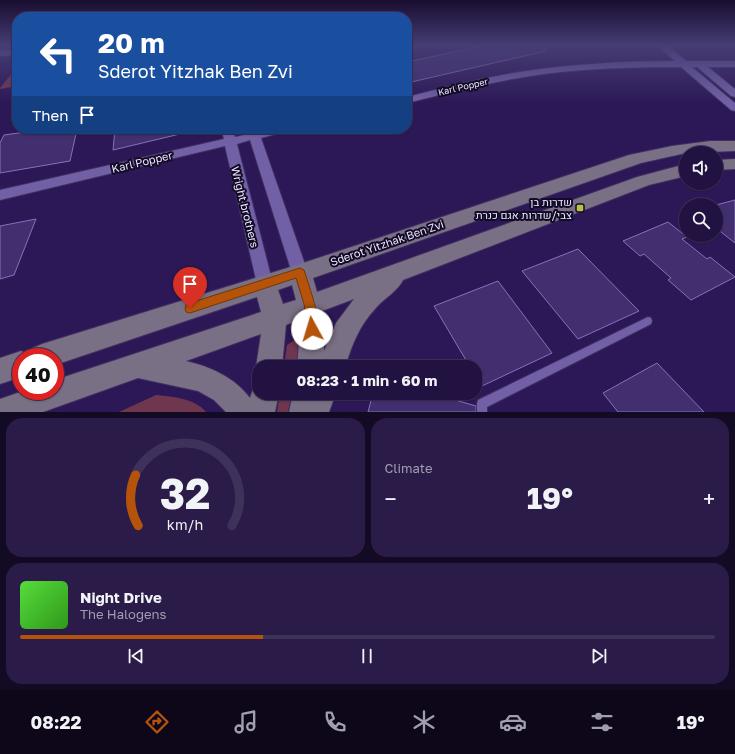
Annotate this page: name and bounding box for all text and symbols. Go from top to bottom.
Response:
text: 20 m [98,26,165,59]
icon: left [32,28,84,80]
text: Sderot Yitzhak Ben Zvi [98,60,293,82]
street label: Karl Popper [437,75,489,98]
icon: arrive [76,104,98,126]
text: Then [32,106,68,124]
map controls [679,146,723,242]
button: sound [679,146,723,190]
street label: Karl Popper [110,148,174,175]
street label: Wright brothers [229,165,262,249]
place label: שדרות בן צבי/שדרות אגם כנרת [476,195,572,221]
button: search [679,198,723,242]
marker: שדרות בן צבי/שדרות אגם כנרת [575,203,585,213]
street label: Sderot Yitzhak Ben Zvi [328,217,445,268]
pin [173,267,207,308]
icon: arrive [179,273,201,295]
position arrow [291,308,333,350]
speed limit sign: 40 [12,348,64,400]
text: 08:23 · 1 min · 60 m [297,371,438,389]
text: Climate [385,460,432,476]
text: 32 [160,467,211,517]
text: 19° [527,480,573,516]
text: − [385,485,397,512]
text: + [703,485,715,512]
text: km/h [167,515,203,532]
text: Night Drive [80,588,162,606]
text: The Halogens [80,606,166,622]
icon: previous [125,645,147,667]
icon: pause [356,645,378,667]
icon: next [588,645,610,667]
icon: directions [143,708,171,736]
icon: music [232,708,260,736]
icon: phone [321,708,349,736]
icon: climate [410,708,438,736]
icon: car [499,708,527,736]
icon: filters [588,708,616,736]
text: 08:22 [31,711,81,733]
text: 19° [677,711,704,733]

